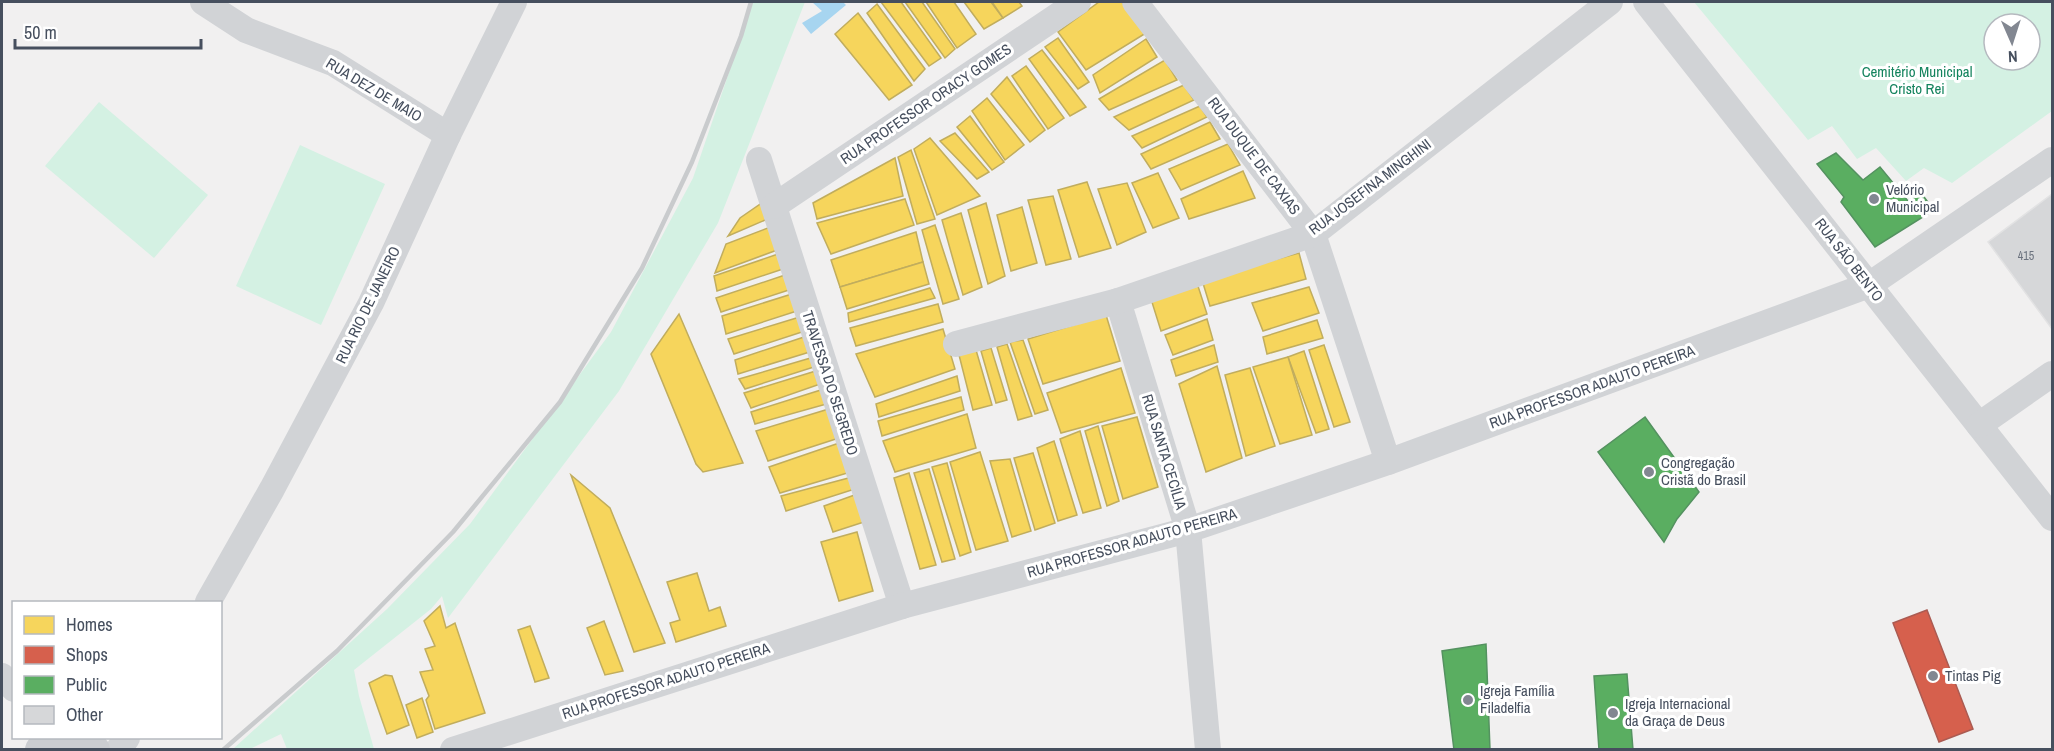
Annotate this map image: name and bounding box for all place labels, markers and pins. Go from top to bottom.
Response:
place label: Velório Municipal [1886,179,1939,217]
marker: Velório Municipal [1867,192,1881,206]
place label: Congregação Cristã do Brasil [1661,452,1746,490]
marker: Congregação Cristã do Brasil [1642,465,1656,479]
place label: Tintas Pig [1945,665,2001,686]
marker: Tintas Pig [1926,669,1940,683]
place label: Igreja Família Filadelfia [1480,680,1555,718]
marker: Igreja Família Filadelfia [1461,693,1475,707]
place label: Igreja Internacional da Graça de Deus [1625,693,1730,731]
marker: Igreja Internacional da Graça de Deus [1606,706,1620,720]

